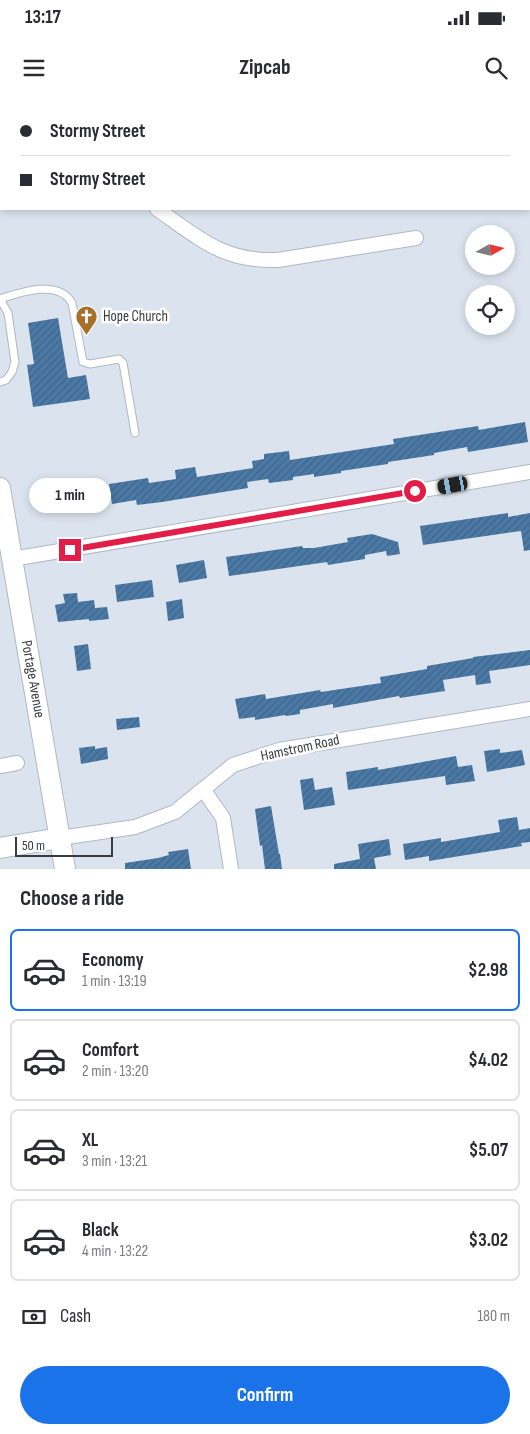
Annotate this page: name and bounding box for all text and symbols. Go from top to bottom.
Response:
text: 13:17 [25,6,61,29]
icon: menu [20,54,48,82]
text: Zipcab [239,54,291,81]
icon: search [482,54,510,82]
text: Stormy Street [50,120,145,143]
text: Stormy Street [50,168,145,191]
north arrow [465,225,515,275]
map controls [465,225,515,335]
button: locate [465,285,515,335]
church icon: Hope Church [75,304,99,335]
place label: Hope Church [103,307,168,326]
car [436,475,469,495]
callout: 1 min [29,478,111,512]
route start [404,480,426,502]
text: 1 min [55,486,85,505]
route end [59,539,81,561]
street label: Portage Avenue [17,639,49,719]
street label: Hamstrom Road [259,730,341,766]
scale bar [15,834,112,857]
text: 50 m [22,837,45,854]
text: Choose a ride [20,885,124,912]
icon: car [22,948,67,993]
text: Economy [82,949,144,972]
text: $2.98 [468,959,508,982]
text: 1 min · 13:19 [82,972,147,991]
icon: car [22,1038,67,1083]
text: Comfort [82,1039,139,1062]
text: $4.02 [468,1049,508,1072]
text: 2 min · 13:20 [82,1062,149,1081]
icon: car [22,1128,67,1173]
text: XL [82,1129,98,1152]
text: $5.07 [469,1139,508,1162]
text: 3 min · 13:21 [82,1152,147,1171]
icon: car [22,1218,67,1263]
text: Black [82,1219,119,1242]
text: $3.02 [469,1229,508,1252]
text: 4 min · 13:22 [82,1242,148,1261]
icon: cash [20,1303,48,1331]
text: Cash [60,1305,91,1328]
text: 180 m [477,1307,510,1326]
button: Confirm [20,1366,510,1424]

